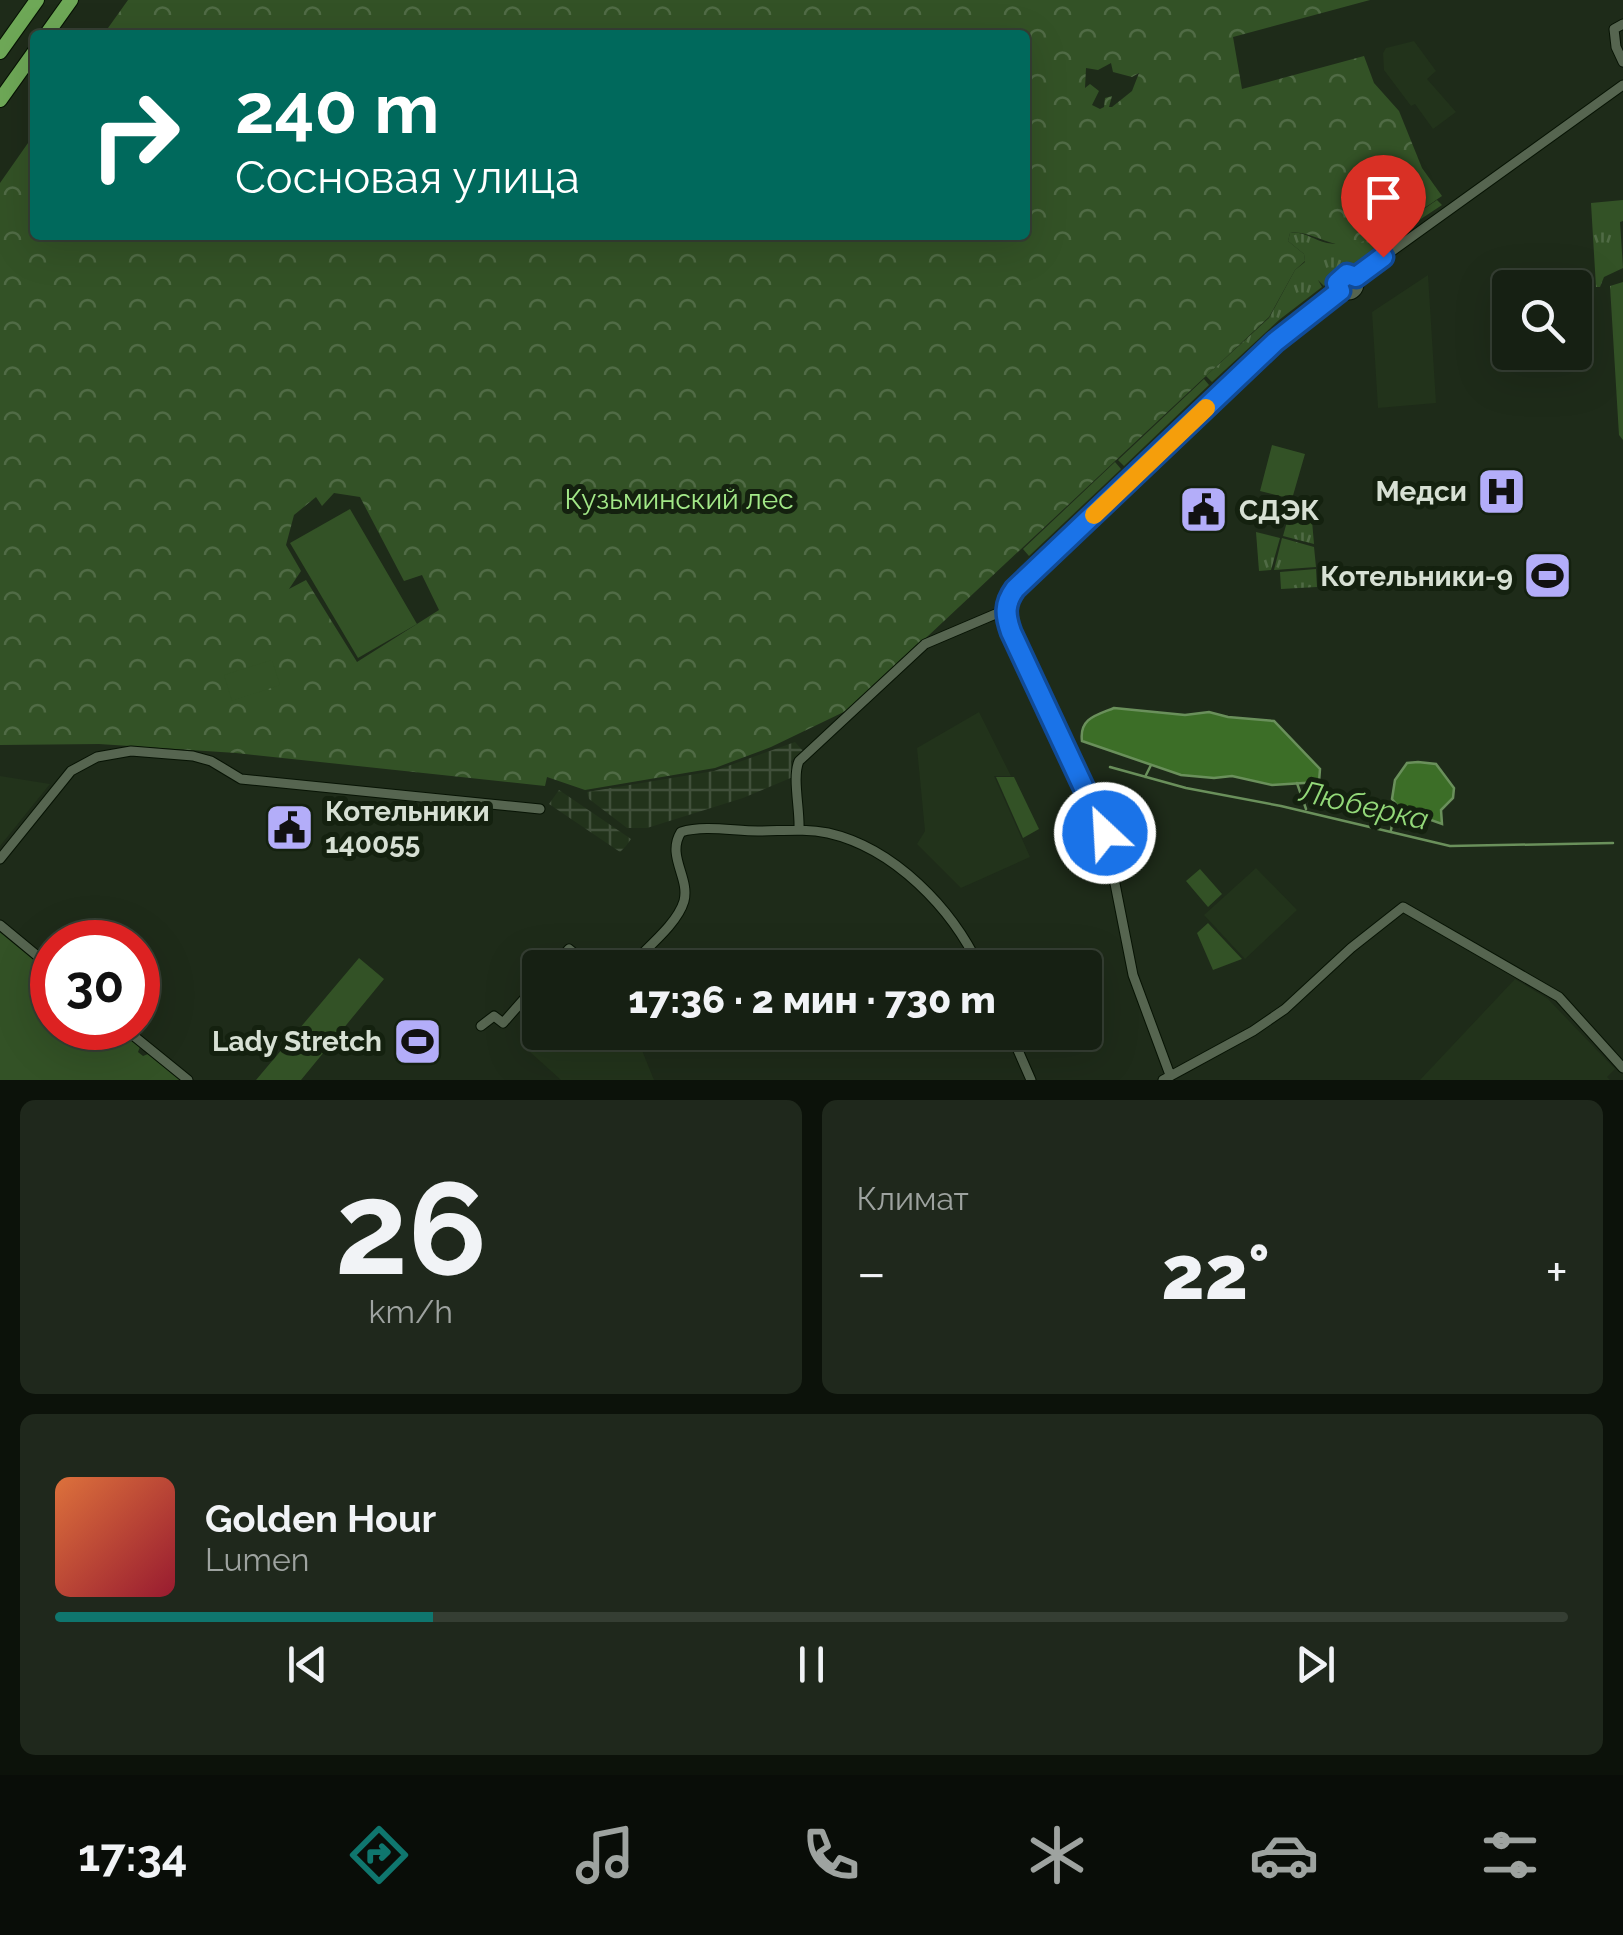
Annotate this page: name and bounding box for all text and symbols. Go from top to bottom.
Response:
text: 240 m [235,67,439,149]
icon: right [70,70,200,200]
text: Сосновая улица [235,151,580,204]
pin [1341,155,1426,258]
icon: arrive [1356,170,1411,225]
map controls [1492,270,1592,370]
button: search [1492,270,1592,370]
hospital icon: Медси [1476,465,1528,517]
place label: Медси [1376,475,1467,508]
park label: Кузьминский лес [564,483,794,516]
public building icon: СДЭК [1178,484,1230,536]
place label: СДЭК [1239,494,1319,527]
sports icon: Котельники-9 [1522,550,1574,602]
place label: Котельники-9 [1320,560,1513,593]
water label: Люберка [1295,773,1432,837]
position arrow [1053,781,1157,885]
place label: Котельники 140055 [325,795,490,860]
public building icon: Котельники 140055 [264,801,316,853]
speed limit sign: 30 [30,920,160,1050]
text: 17:36 · 2 мин · 730 m [628,977,996,1022]
sports icon: Lady Stretch [391,1015,443,1067]
place label: Lady Stretch [212,1025,382,1058]
text: 26 [335,1152,487,1304]
text: Климат [857,1180,969,1217]
text: 22° [1161,1228,1270,1317]
text: − [857,1240,886,1305]
text: + [1545,1240,1568,1305]
text: km/h [369,1293,453,1330]
text: Golden Hour [205,1496,436,1541]
text: Lumen [205,1541,309,1578]
icon: previous [280,1637,335,1692]
icon: pause [784,1637,839,1692]
icon: next [1288,1637,1343,1692]
icon: directions [344,1820,414,1890]
icon: music [570,1820,640,1890]
icon: phone [796,1820,866,1890]
icon: climate [1022,1820,1092,1890]
icon: car [1249,1820,1319,1890]
icon: filters [1475,1820,1545,1890]
text: 17:34 [78,1829,188,1882]

